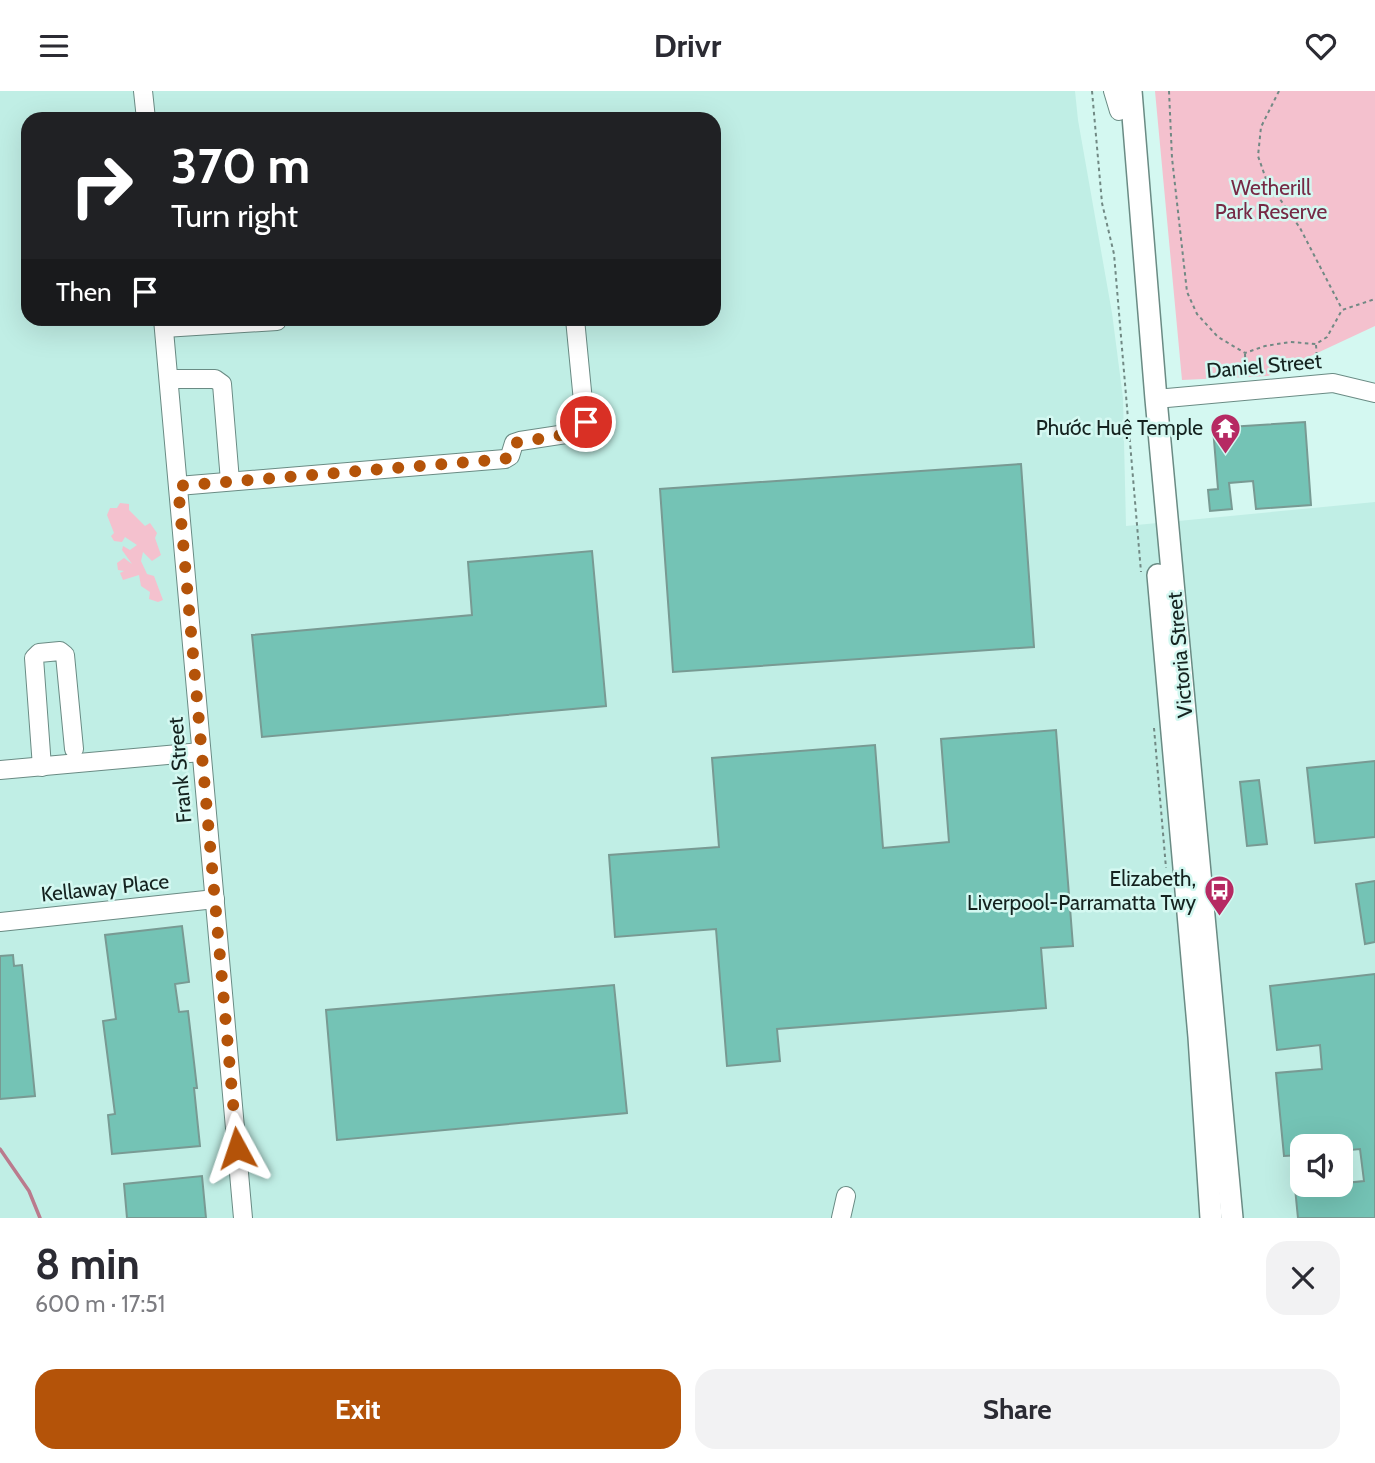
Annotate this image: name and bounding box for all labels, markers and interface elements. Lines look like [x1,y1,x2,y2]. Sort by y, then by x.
text: Drivr [654,26,721,65]
icon: menu [35,27,73,65]
icon: heart [1302,27,1340,65]
text: 370 m [171,136,310,195]
icon: right [56,140,147,231]
park label: Wetherill Park Reserve [1215,175,1328,224]
text: Turn right [171,196,298,235]
icon: arrive [126,273,164,311]
text: Then [56,276,112,308]
street label: Daniel Street [1205,348,1323,383]
pin [556,392,616,452]
icon: arrive [567,403,605,441]
temple icon: Phước Huệ Temple [1209,411,1243,455]
place label: Phước Huệ Temple [1036,415,1203,440]
street label: Victoria Street [1162,591,1197,719]
street label: Frank Street [162,716,197,824]
place label: Elizabeth, Liverpool-Parramatta Twy [967,866,1196,915]
street label: Kellaway Place [40,868,171,907]
bus stop icon: Elizabeth, Liverpool-Parramatta Twy [1202,874,1236,918]
position arrow [200,1111,274,1185]
map controls [1290,1134,1353,1197]
button: sound [1290,1134,1353,1197]
text: 8 min [35,1238,140,1290]
button: close [1266,1241,1340,1315]
text: 600 m · 17:51 [35,1290,165,1318]
button: Exit [35,1369,681,1449]
button: Share [695,1369,1340,1449]

